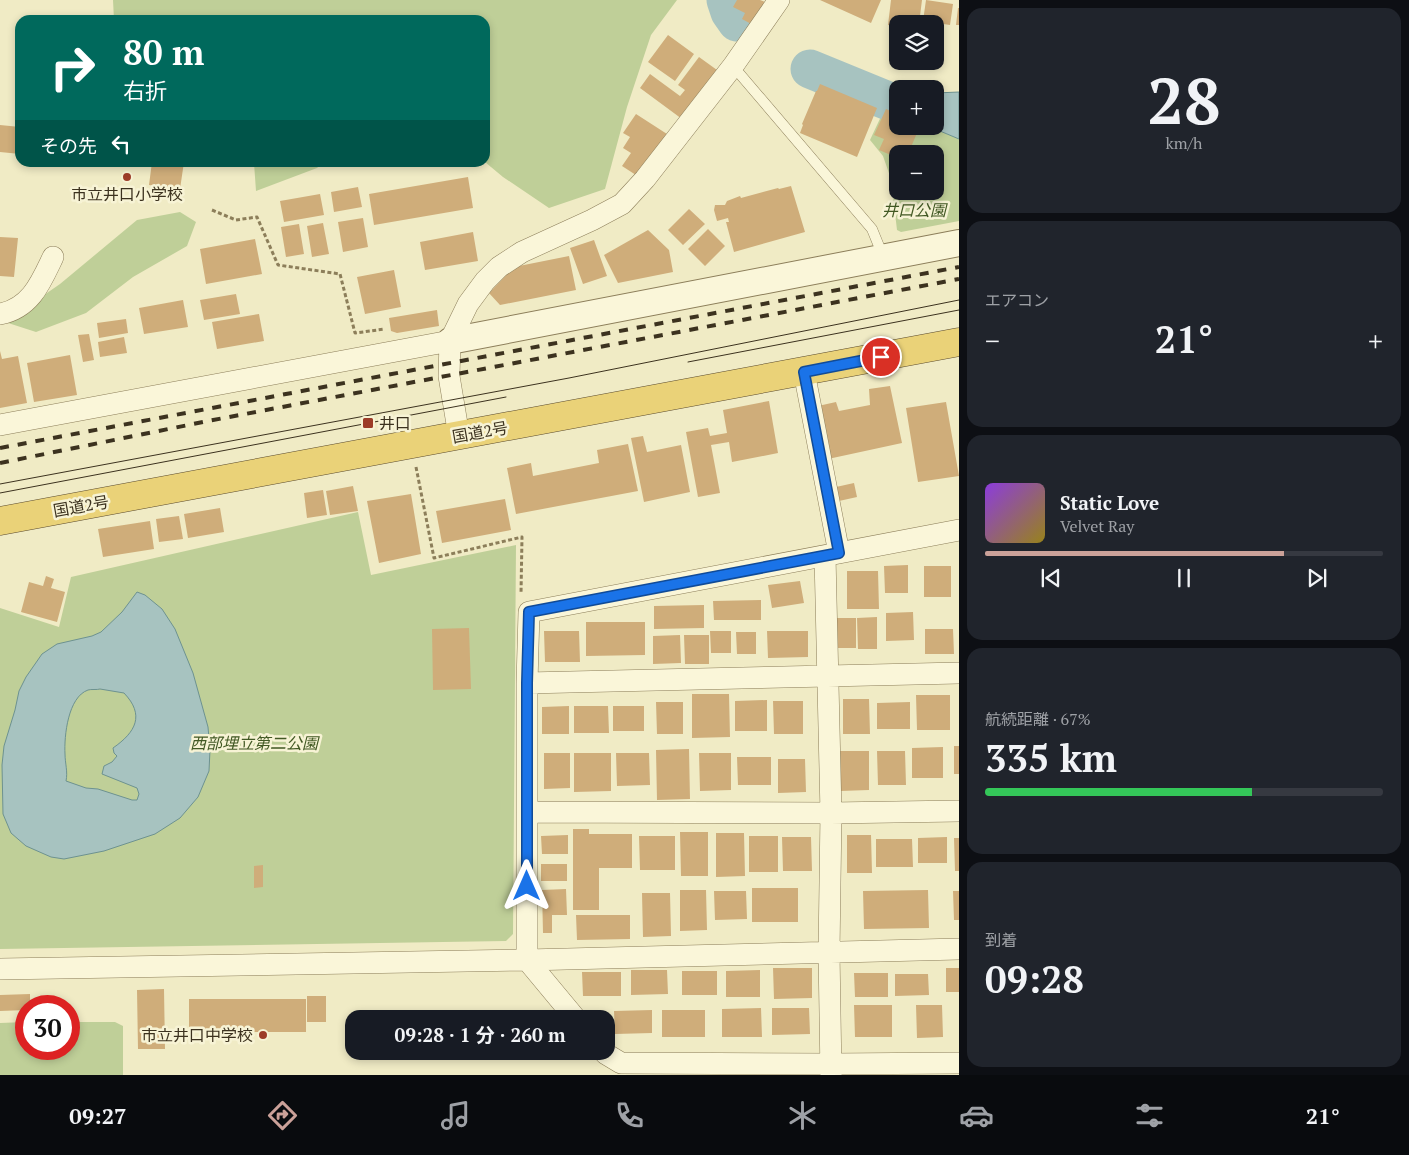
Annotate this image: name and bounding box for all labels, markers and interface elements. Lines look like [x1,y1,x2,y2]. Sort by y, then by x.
map controls [889,15,944,200]
button: layers [889,15,944,70]
text: 80 m [123,29,204,75]
icon: right [40,35,105,100]
text: 28 [1147,56,1221,143]
text: 右折 [123,76,167,105]
button: + [889,80,944,135]
icon: left [107,130,135,158]
text: km/h [1166,132,1202,154]
text: その先 [40,133,97,158]
button: − [889,145,944,200]
marker: 市立井口小学校 [121,171,133,183]
place label: 市立井口小学校 [71,183,183,205]
park label: 井口公園 [882,199,948,221]
text: エアコン [985,289,1049,311]
text: 21° [1155,314,1213,364]
text: − [985,322,1000,359]
text: + [1368,322,1383,359]
pin [860,336,902,378]
icon: arrive [867,343,895,371]
place label: 井口 [379,412,411,434]
marker: 井口 [361,416,375,430]
street label: 国道2号 [450,416,510,448]
street label: 国道2号 [51,490,111,522]
text: Static Love [1060,490,1159,515]
text: Velvet Ray [1060,515,1134,537]
icon: previous [1037,564,1065,592]
icon: pause [1170,564,1198,592]
icon: next [1303,564,1331,592]
text: 航続距離 · 67% [985,708,1091,730]
park label: 西部埋立第二公園 [190,732,320,754]
text: 335 km [985,733,1117,783]
position arrow [500,859,552,911]
text: 到着 [985,929,1017,951]
text: 09:28 [985,954,1084,1004]
speed limit sign: 30 [15,995,80,1060]
text: 09:28 · 1 分 · 260 m [395,1022,565,1047]
place label: 市立井口中学校 [141,1024,253,1046]
marker: 市立井口中学校 [257,1029,269,1041]
icon: directions [265,1098,300,1133]
icon: music [438,1098,473,1133]
icon: phone [612,1098,647,1133]
icon: climate [785,1098,820,1133]
icon: car [959,1098,994,1133]
icon: filters [1132,1098,1167,1133]
text: 09:27 [69,1101,127,1130]
text: 21° [1306,1101,1340,1130]

